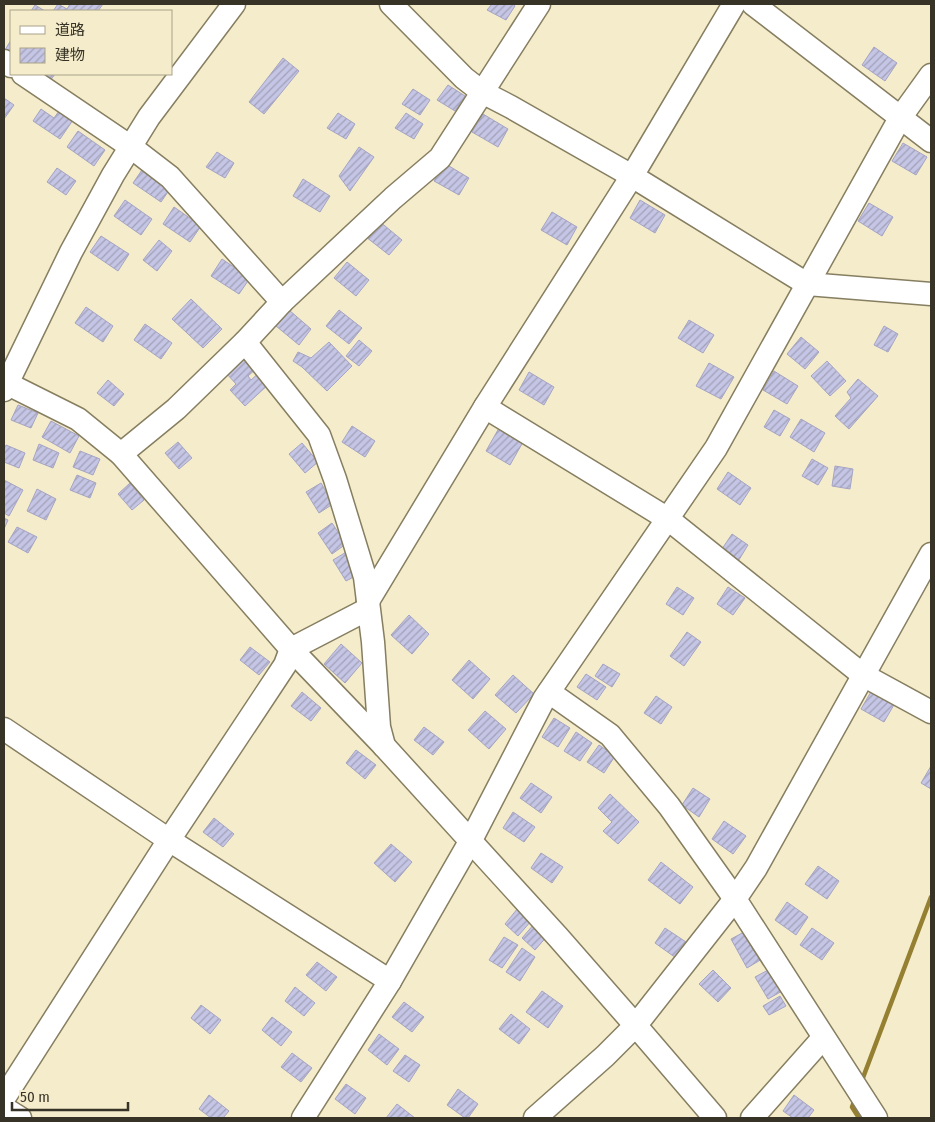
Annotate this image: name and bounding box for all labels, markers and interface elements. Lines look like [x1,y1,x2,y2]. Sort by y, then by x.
legend [10,10,172,75]
text: 道路 [55,21,85,39]
text: 建物 [55,46,85,64]
scale bar [12,1080,129,1112]
text: 50 m [20,1088,50,1106]

